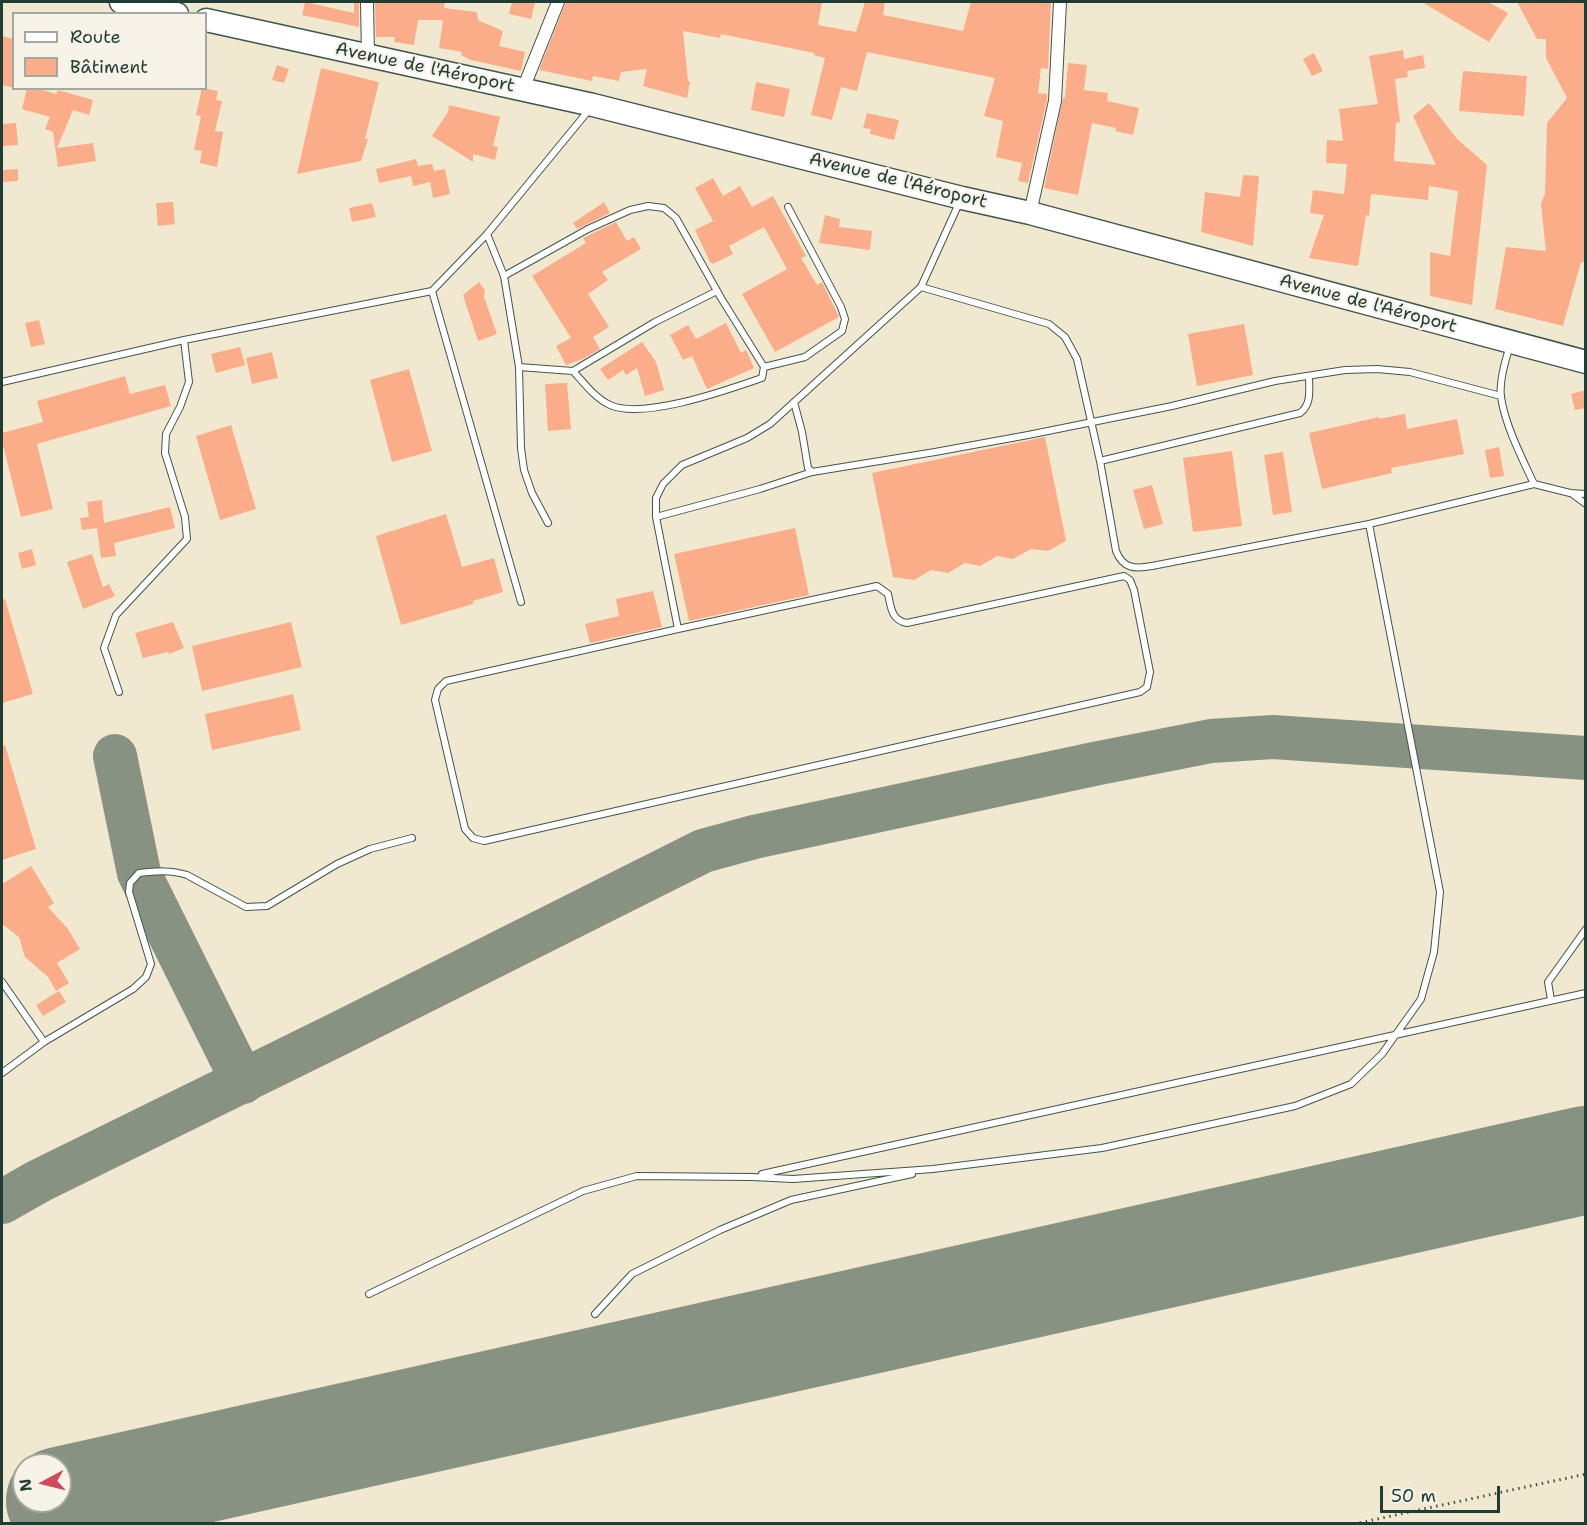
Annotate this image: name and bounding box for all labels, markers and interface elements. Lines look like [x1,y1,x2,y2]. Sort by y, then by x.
legend [12,12,207,90]
text: Route [70,25,121,49]
street label: Avenue de l'Aéroport [333,38,517,98]
text: Bâtiment [70,55,148,79]
street label: Avenue de l'Aéroport [807,148,989,214]
street label: Avenue de l'Aéroport [1277,270,1459,338]
north arrow [12,1453,72,1513]
scale bar [1383,1474,1503,1512]
text: N [14,1477,37,1493]
text: 50 m [1391,1484,1436,1508]

